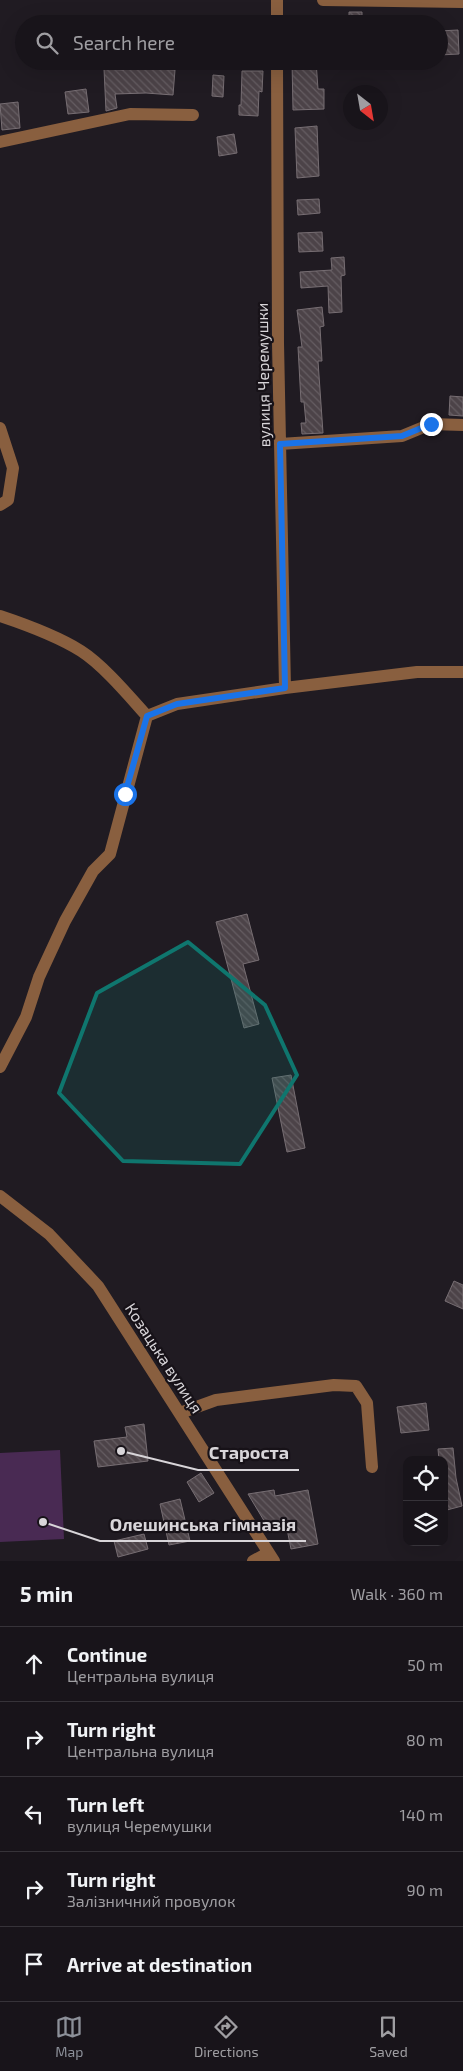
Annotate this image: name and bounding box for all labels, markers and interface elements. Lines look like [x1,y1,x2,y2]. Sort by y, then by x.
search box [15,15,448,70]
icon: search [33,29,61,57]
text: Search here [73,31,175,54]
north arrow [343,85,388,130]
street label: вулиця Черемушки [252,302,274,448]
route end [420,413,443,436]
route start [114,783,137,806]
street label: Козацька вулиця [121,1299,207,1417]
callout: Староста [198,1437,299,1470]
text: Староста [209,1441,289,1463]
map controls [403,1456,448,1546]
button: locate [403,1456,448,1501]
button: layers [403,1501,448,1546]
callout: Олешинська гімназія [100,1508,306,1541]
text: Олешинська гімназія [110,1513,296,1535]
text: 5 min [20,1581,73,1606]
text: Walk · 360 m [350,1584,443,1603]
text: Continue [67,1643,147,1666]
icon: ahead [20,1650,48,1678]
text: 50 m [407,1655,443,1674]
text: Центральна вулиця [67,1666,214,1685]
text: Turn right [67,1718,155,1741]
icon: right [20,1725,48,1753]
text: 80 m [406,1730,443,1749]
text: Центральна вулиця [67,1741,214,1760]
text: Turn left [67,1793,144,1816]
icon: left [20,1800,48,1828]
text: 140 m [400,1805,443,1824]
text: вулиця Черемушки [67,1816,212,1835]
text: Turn right [67,1868,155,1891]
icon: right [20,1875,48,1903]
text: 90 m [407,1880,443,1899]
text: Залізничний провулок [67,1891,236,1910]
icon: arrive [20,1950,48,1978]
text: Arrive at destination [67,1953,252,1976]
tab: Map [55,2013,83,2060]
tab: Directions [194,2013,259,2060]
tab: Saved [369,2013,408,2060]

